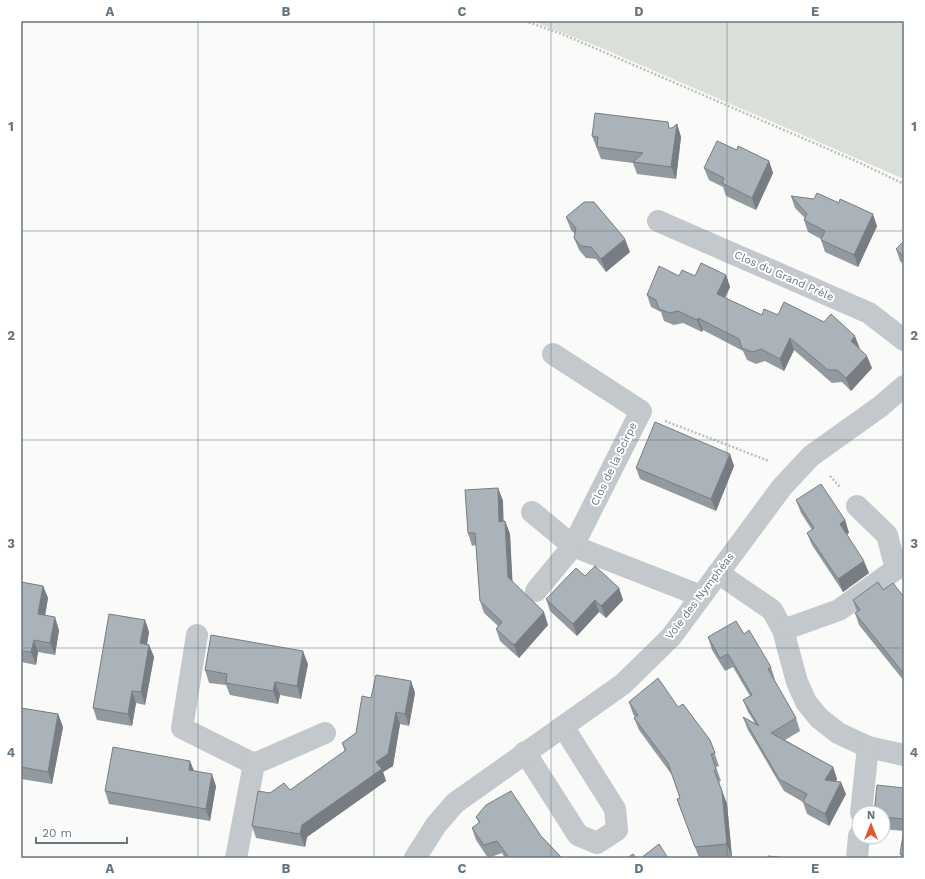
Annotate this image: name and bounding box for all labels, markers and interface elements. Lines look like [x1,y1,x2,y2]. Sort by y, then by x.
text: A [106,4,115,19]
text: B [282,4,291,19]
text: C [458,4,467,19]
text: D [634,4,644,19]
text: E [811,4,819,19]
text: 1 [8,119,14,134]
text: 1 [911,119,917,134]
street label: Clos du Grand Prèle [732,248,836,304]
text: 2 [7,328,15,343]
text: 2 [910,328,918,343]
street label: Clos de la Scirpe [588,420,640,508]
text: 3 [7,536,15,551]
text: 3 [910,536,918,551]
street label: Voie des Nymphéas [663,550,737,642]
text: 4 [7,745,16,760]
text: 4 [910,745,919,760]
north arrow [851,805,891,845]
text: N [867,809,875,822]
scale bar [36,819,127,845]
text: 20 m [42,826,72,840]
text: A [106,861,115,876]
text: B [282,861,291,876]
text: C [458,861,467,876]
text: D [634,861,644,876]
text: E [811,861,819,876]

